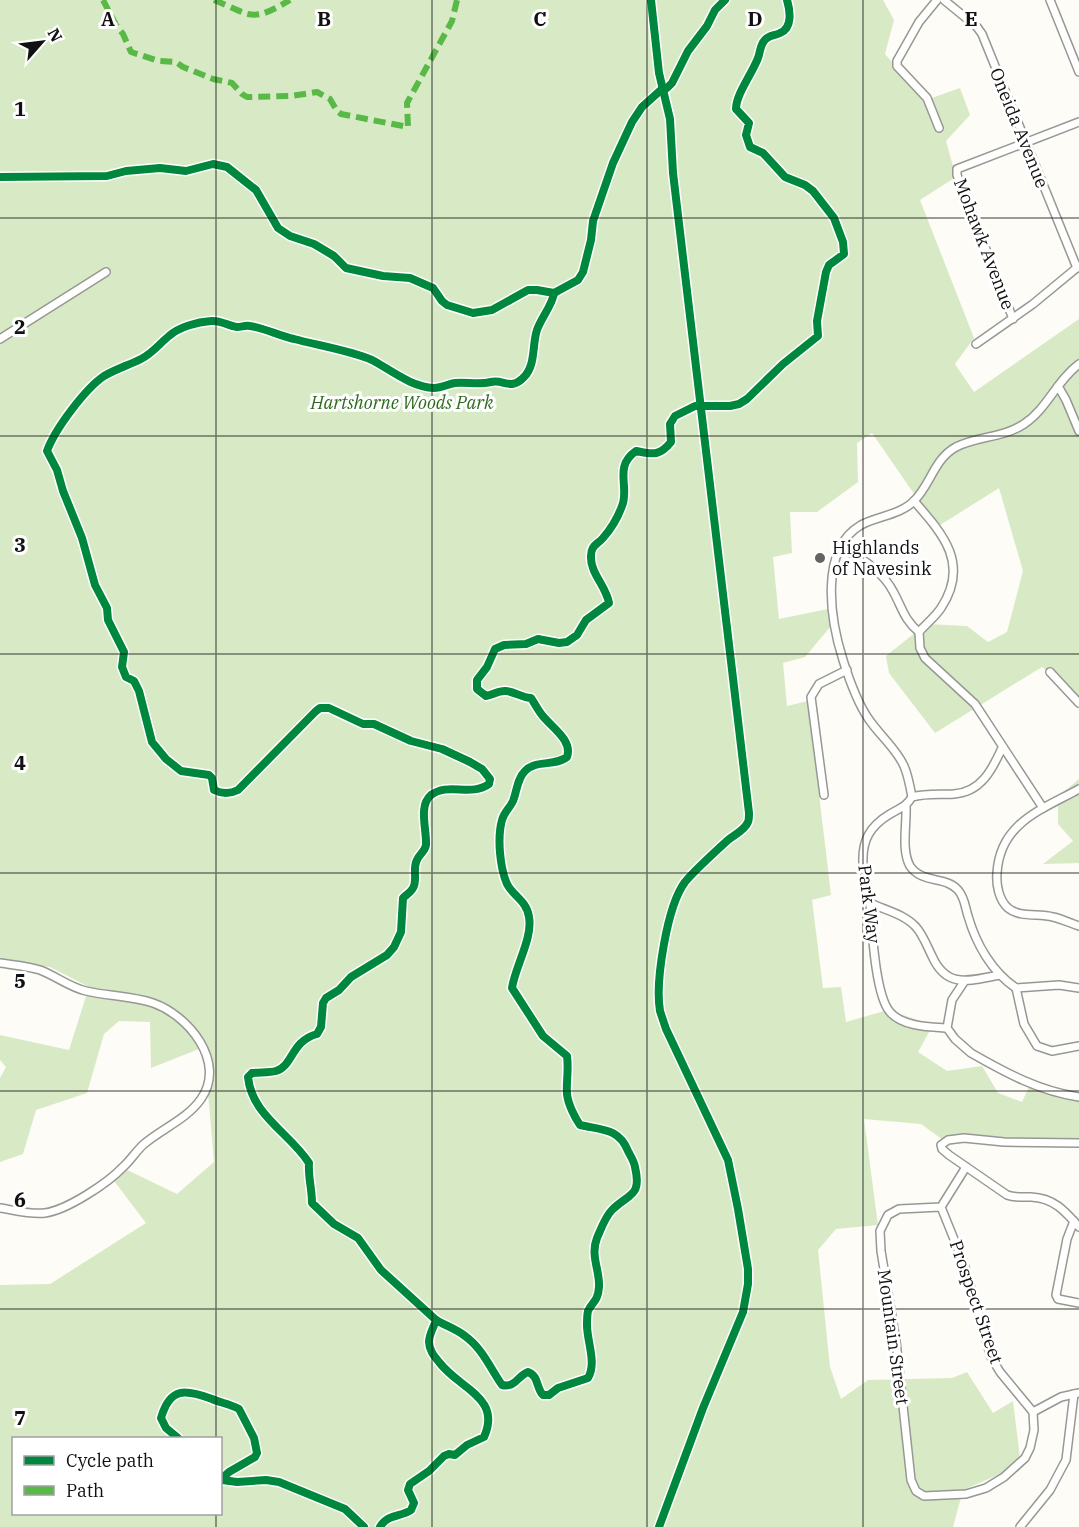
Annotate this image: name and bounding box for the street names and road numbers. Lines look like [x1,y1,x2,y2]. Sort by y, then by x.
street label: Oneida Avenue [985,64,1054,191]
street label: Mohawk Avenue [949,175,1020,313]
street label: Park Way [853,863,886,945]
street label: Prospect Street [945,1237,1008,1367]
street label: Mountain Street [873,1268,914,1406]

